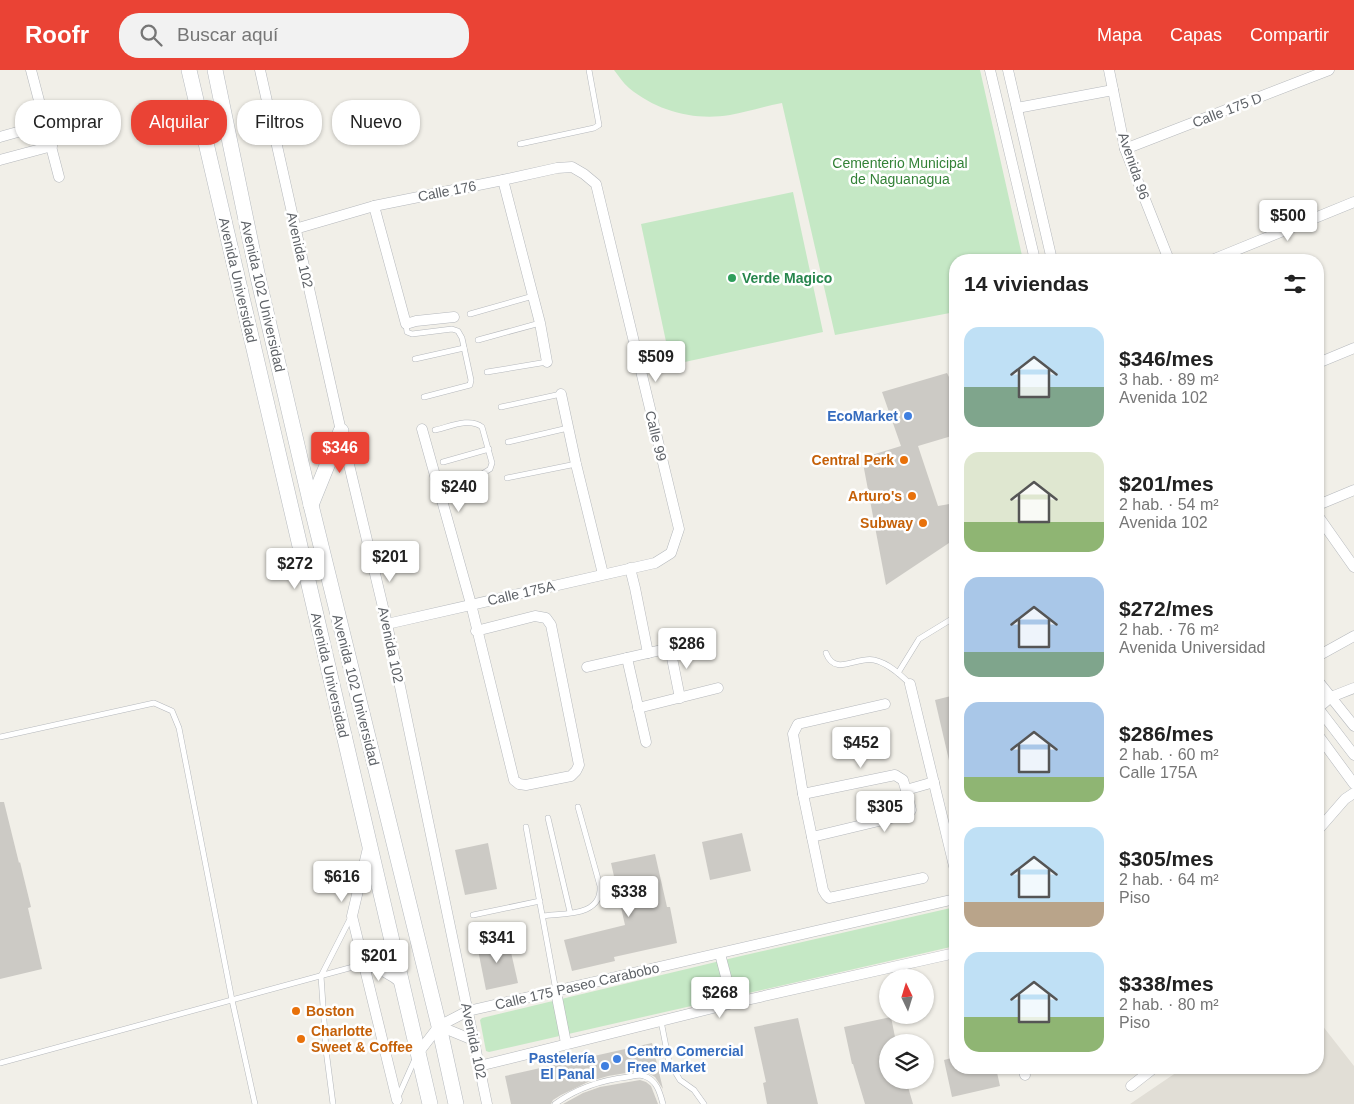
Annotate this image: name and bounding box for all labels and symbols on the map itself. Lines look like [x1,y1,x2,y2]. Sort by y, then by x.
street label: Calle 175 D [1190,89,1264,131]
street label: Avenida 96 [1115,130,1153,202]
park label: Cementerio Municipal de Naguanagua [832,155,968,187]
street label: Calle 176 [416,177,478,204]
pin: $500 [1258,200,1318,242]
street label: Avenida 102 [283,210,317,290]
street label: Avenida Universidad [216,216,260,344]
street label: Avenida 102 Universidad [238,218,288,374]
place label: Verde Magico [742,270,832,286]
marker: Verde Magico [726,272,738,284]
pin: $509 [626,340,686,383]
place label: EcoMarket [827,408,898,424]
street label: Calle 99 [642,409,670,463]
marker: EcoMarket [902,410,914,422]
pin: $346 [310,432,370,474]
place label: Central Perk [812,452,894,468]
marker: Central Perk [898,454,910,466]
pin: $240 [429,470,489,513]
place label: Arturo's [848,488,902,504]
marker: Arturo's [906,490,918,502]
place label: Subway [860,515,913,531]
marker: Subway [917,517,929,529]
pin: $201 [360,540,420,583]
pin: $272 [265,548,325,590]
street label: Calle 175A [486,577,557,608]
street label: Avenida 102 [375,605,407,685]
street label: Avenida Universidad [308,611,352,739]
street label: Avenida 102 Universidad [329,613,383,767]
pin: $286 [657,628,717,670]
pin: $452 [831,726,891,769]
pin: $305 [855,790,915,833]
pin: $616 [312,860,372,903]
pin: $338 [599,876,659,918]
pin: $341 [467,922,527,964]
pin: $201 [349,940,409,982]
street label: Calle 175 Paseo Carabobo [493,959,661,1013]
north arrow [879,969,934,1024]
pin: $268 [690,976,750,1019]
street label: Avenida 102 [458,1001,490,1081]
place label: Boston [306,1003,354,1019]
marker: Boston [290,1005,302,1017]
place label: Charlotte Sweet & Coffee [311,1023,413,1055]
marker: Charlotte Sweet & Coffee [295,1033,307,1045]
place label: Centro Comercial Free Market [627,1043,744,1075]
place label: Pastelería El Panal [529,1050,595,1082]
marker: Centro Comercial Free Market [611,1053,623,1065]
marker: Pastelería El Panal [599,1060,611,1072]

